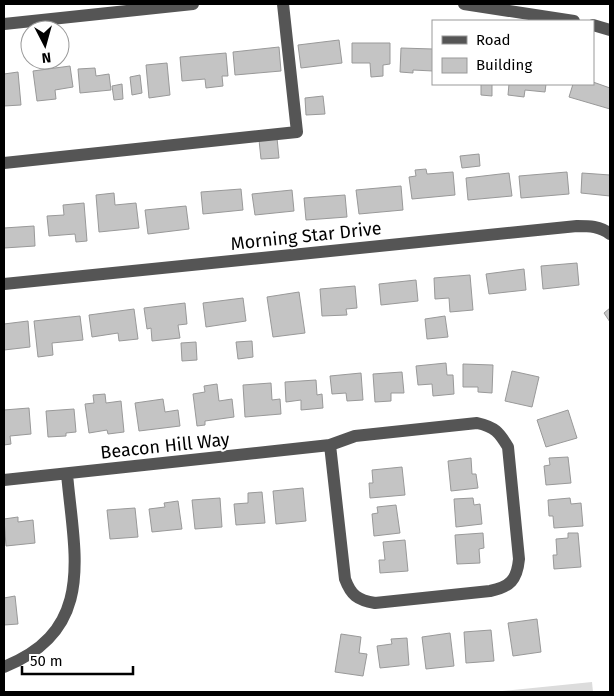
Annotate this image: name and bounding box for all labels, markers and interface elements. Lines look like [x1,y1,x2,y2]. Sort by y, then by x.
north arrow [20,20,70,70]
legend [432,20,594,85]
text: Road [476,31,511,49]
text: N [41,48,52,66]
text: Building [476,56,532,74]
street label: Morning Star Drive [229,217,383,255]
street label: Beacon Hill Way [99,428,231,464]
scale bar [22,644,134,676]
text: 50 m [30,652,63,670]

